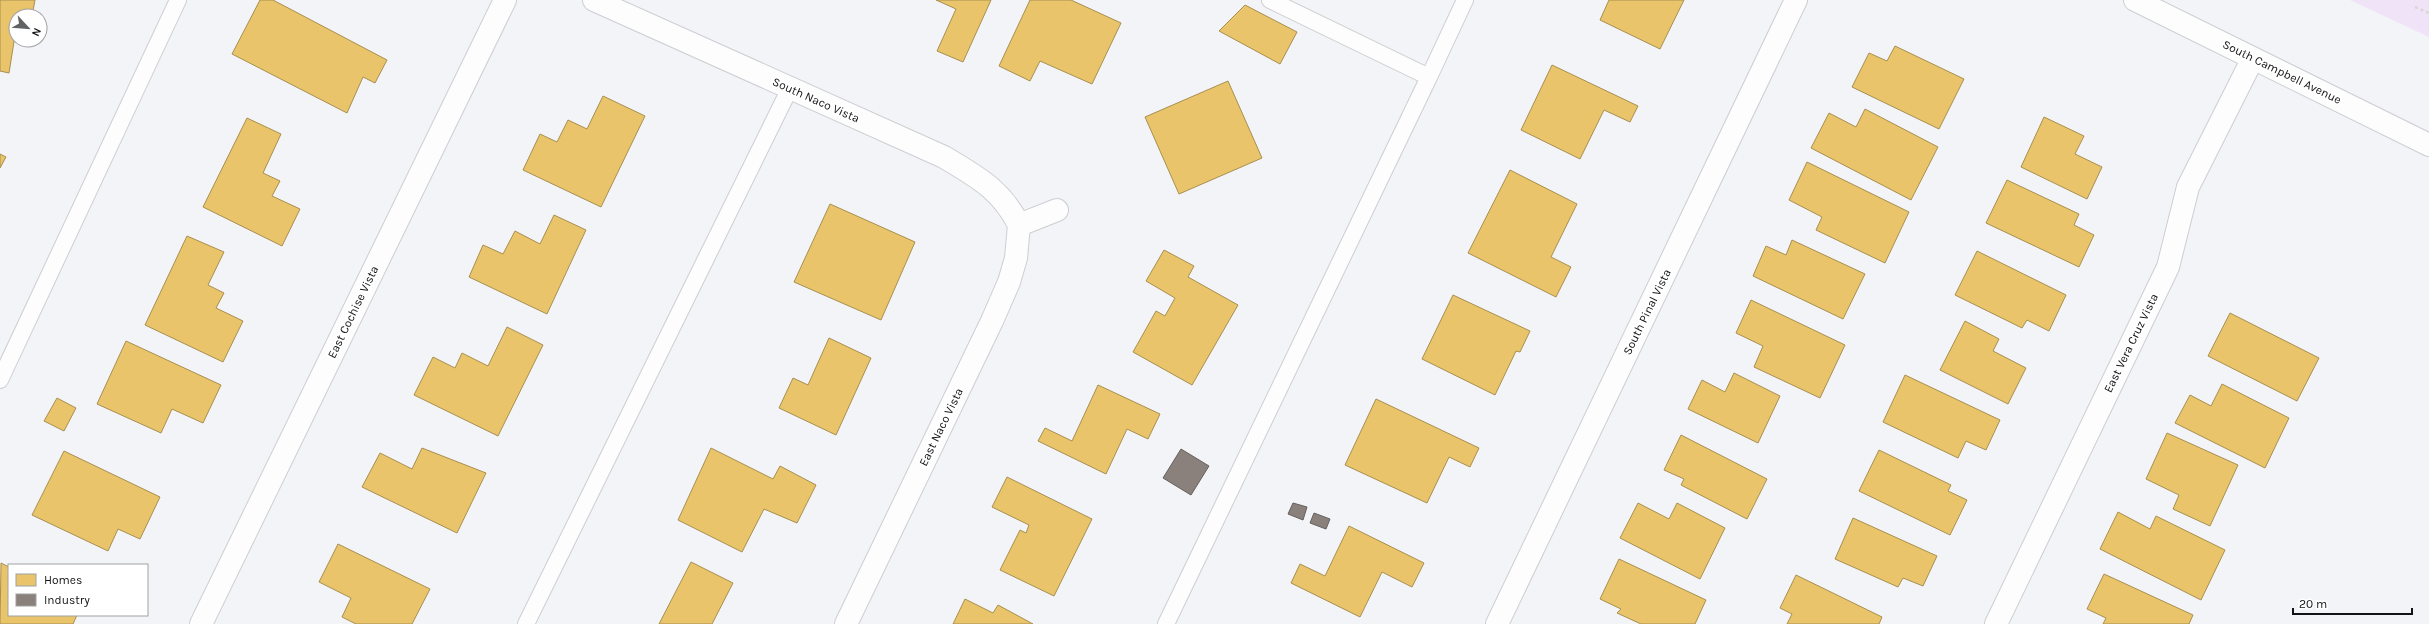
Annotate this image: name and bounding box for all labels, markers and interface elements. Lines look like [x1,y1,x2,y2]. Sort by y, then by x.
north arrow [8,8,48,48]
text: N [29,26,44,39]
street label: South Campbell Avenue [2220,37,2344,107]
street label: South Naco Vista [770,75,862,125]
street label: East Cochise Vista [325,264,381,360]
street label: South Pinal Vista [1620,267,1674,357]
street label: East Vera Cruz Vista [2101,291,2161,395]
street label: East Naco Vista [916,386,966,468]
legend [8,564,148,616]
text: Homes [44,573,82,587]
scale bar [2293,590,2412,616]
text: Industry [44,593,90,607]
text: 20 m [2299,597,2327,611]

